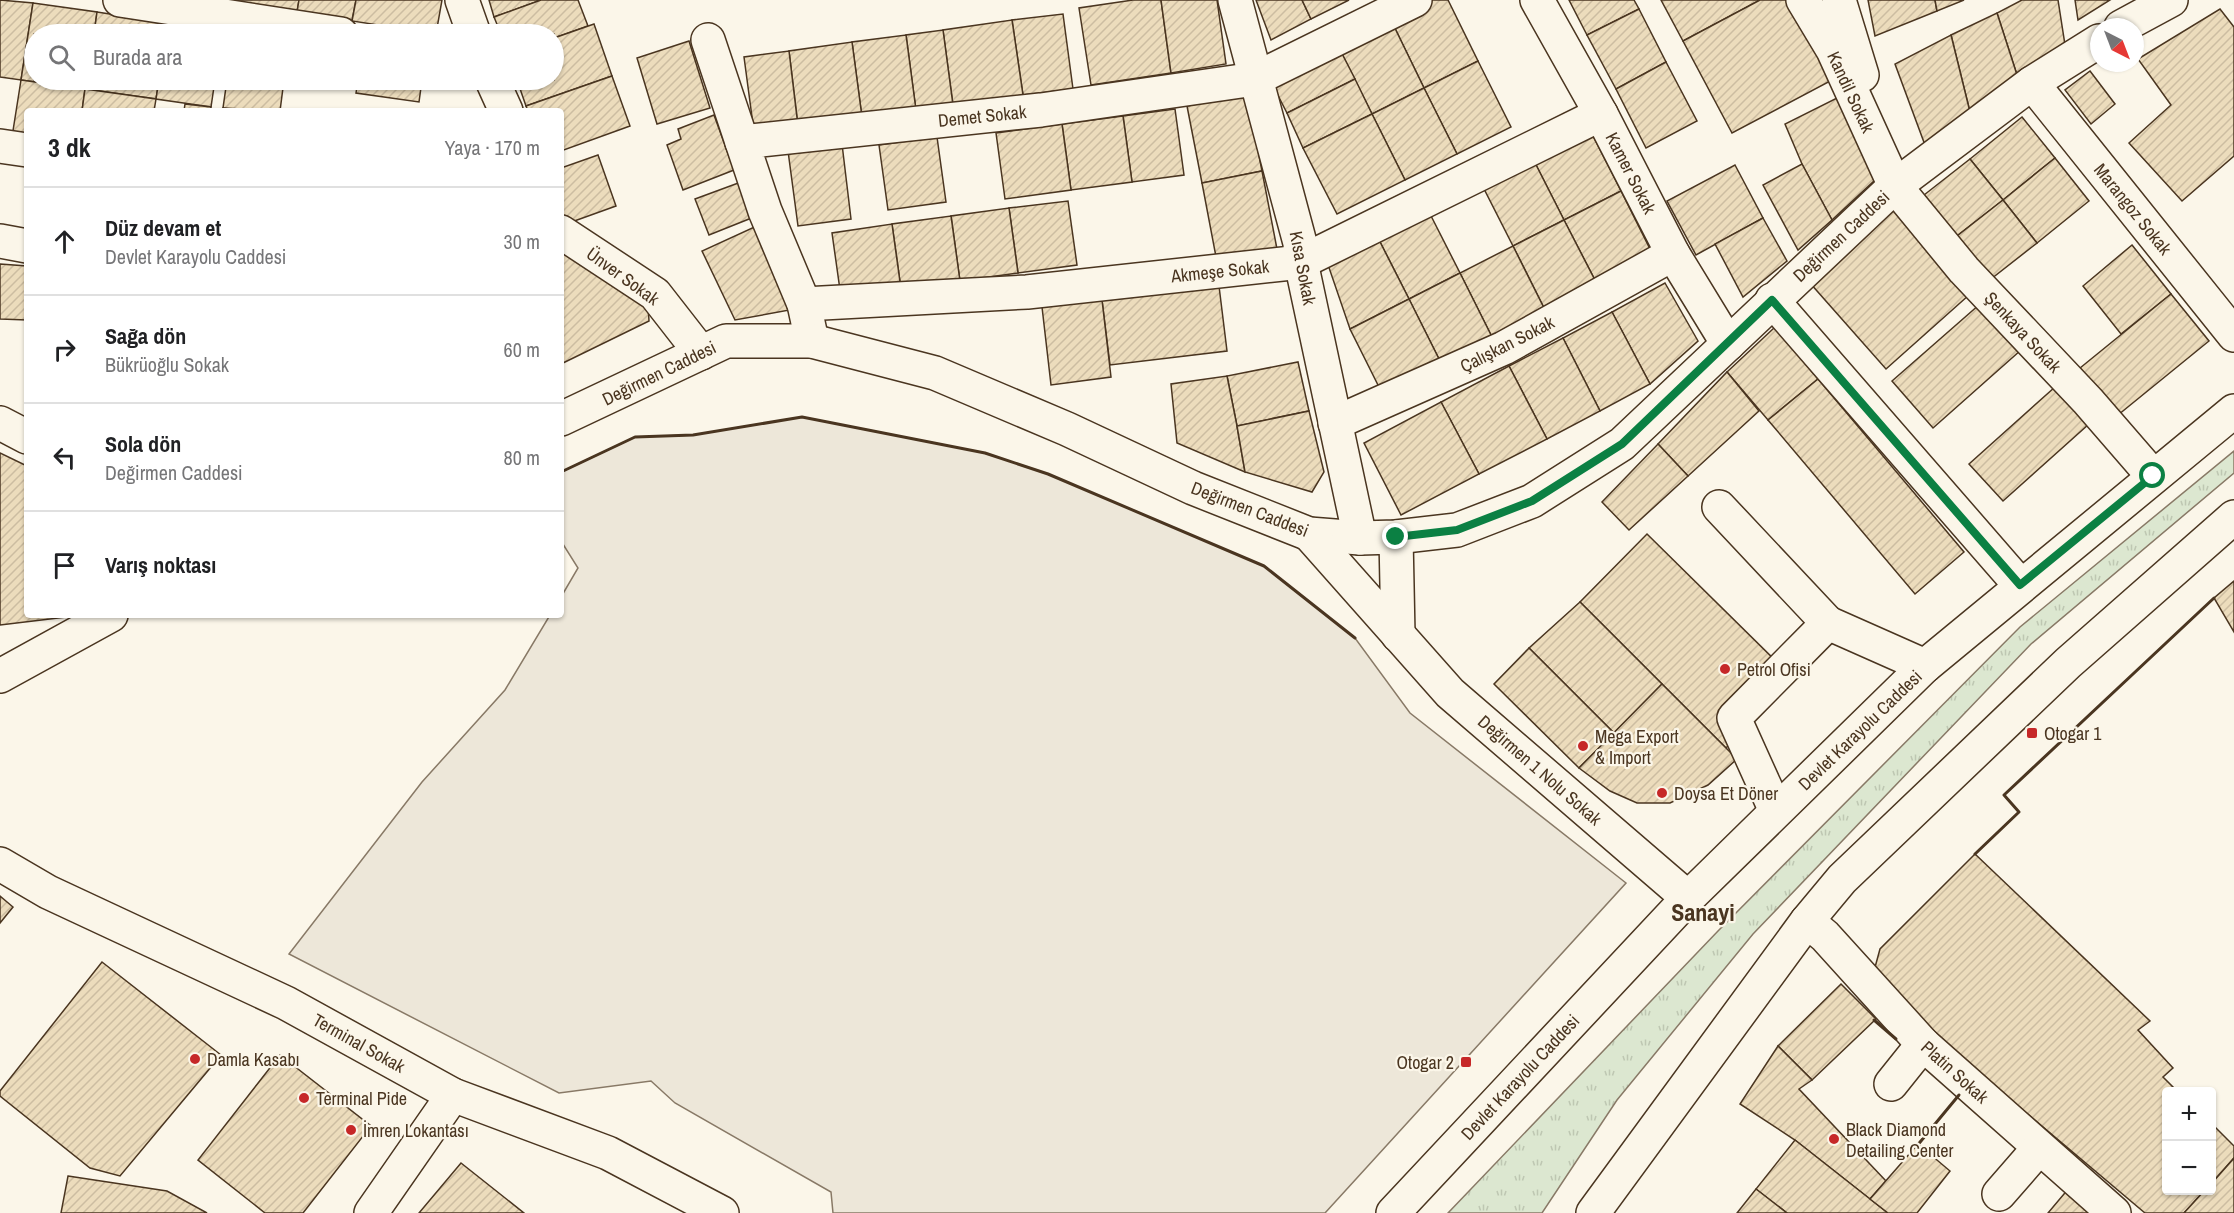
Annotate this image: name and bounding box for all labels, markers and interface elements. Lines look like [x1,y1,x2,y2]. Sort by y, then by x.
north arrow [2090,18,2144,72]
search box [24,24,564,90]
icon: search [45,41,78,74]
text: Burada ara [93,42,182,72]
street label: Kandil Sokak [1821,47,1881,137]
street label: Demet Sokak [937,99,1028,133]
street label: Kamer Sokak [1600,128,1663,219]
text: 3 dk [48,130,91,165]
text: Yaya · 170 m [445,134,540,161]
street label: Marangoz Sokak [2088,158,2178,260]
street label: Değirmen Caddesi [1787,185,1895,287]
text: Düz devam et [105,213,221,243]
icon: ahead [48,225,81,258]
text: 30 m [504,228,540,255]
street label: Kısa Sokak [1284,229,1323,308]
street label: Ünver Sokak [581,241,665,311]
text: Devlet Karayolu Caddesi [105,243,286,270]
street label: Akmeşe Sokak [1169,253,1271,289]
street label: Şenkaya Sokak [1979,286,2068,378]
street label: Çalışkan Sokak [1456,309,1559,378]
text: Sağa dön [105,321,186,351]
icon: right [48,333,81,366]
street label: Değirmen Caddesi [598,335,720,411]
text: 60 m [504,336,540,363]
text: Bükrüoğlu Sokak [105,351,229,378]
text: Sola dön [105,429,181,459]
icon: left [48,441,81,474]
text: 80 m [504,444,540,471]
text: Değirmen Caddesi [105,459,243,486]
route start [2139,462,2165,488]
street label: Değirmen Caddesi [1188,475,1312,543]
route end [1382,523,1408,549]
icon: arrive [48,549,81,582]
text: Varış noktası [105,550,216,580]
place label: Petrol Ofisi [1737,657,1811,682]
marker: Petrol Ofisi [1718,662,1732,676]
street label: Devlet Karayolu Caddesi [1793,664,1927,796]
street label: Değirmen 1 Nolu Sokak [1473,709,1608,831]
place label: Otogar 1 [2044,721,2102,746]
place label: Mega Export & Import [1595,724,1679,770]
marker: Otogar 1 [2025,726,2039,740]
marker: Mega Export & Import [1576,739,1590,753]
place label: Doysa Et Döner [1674,781,1778,806]
marker: Doysa Et Döner [1655,786,1669,800]
district label: Sanayi [1671,896,1735,928]
street label: Terminal Sokak [308,1007,410,1079]
street label: Devlet Karayolu Caddesi [1455,1009,1585,1145]
street label: Platin Sokak [1916,1035,1995,1109]
place label: Damla Kasabı [207,1047,300,1072]
place label: Otogar 2 [1397,1050,1454,1075]
marker: Damla Kasabı [188,1052,202,1066]
marker: Otogar 2 [1459,1055,1473,1069]
place label: Terminal Pide [316,1086,407,1111]
map controls [2162,1087,2216,1195]
button: + [2162,1087,2216,1141]
marker: Terminal Pide [297,1091,311,1105]
place label: Black Diamond Detailing Center [1846,1117,1954,1163]
place label: İmren Lokantası [363,1118,469,1143]
marker: İmren Lokantası [344,1123,358,1137]
marker: Black Diamond Detailing Center [1827,1132,1841,1146]
button: − [2162,1141,2216,1195]

